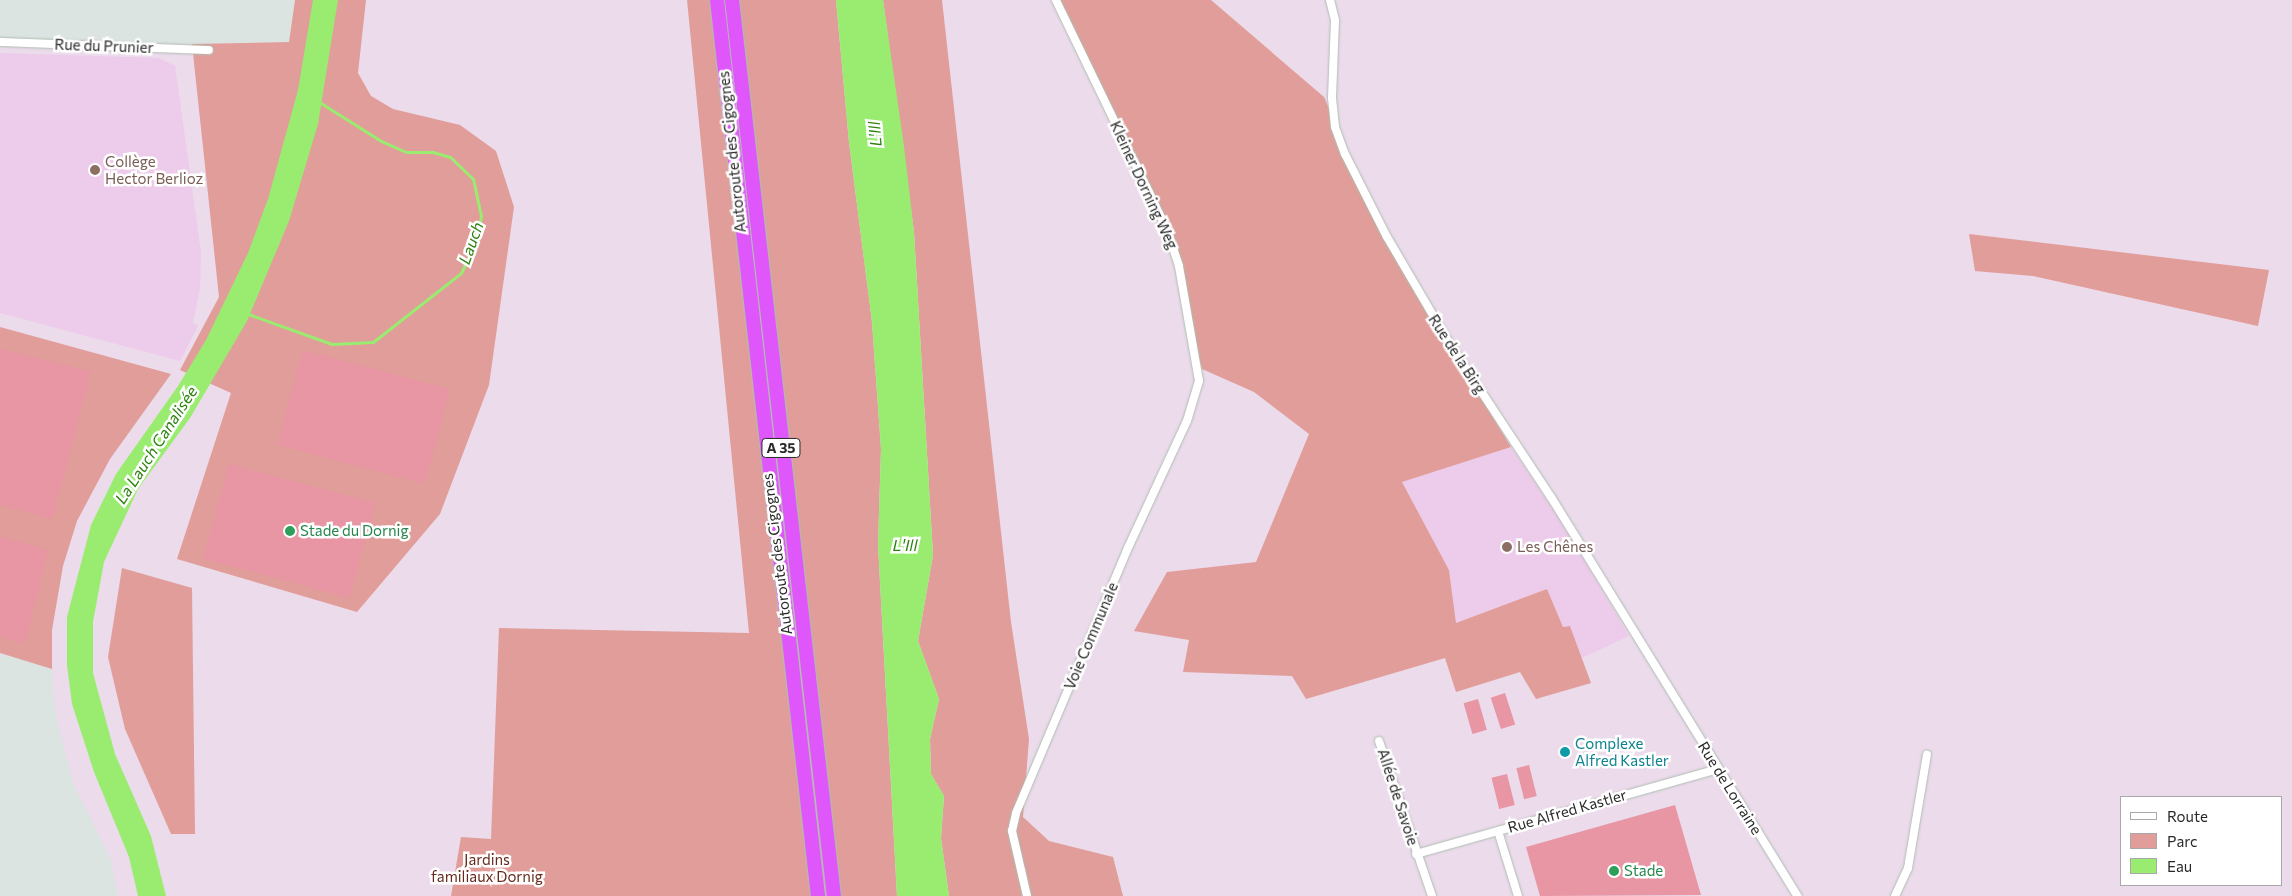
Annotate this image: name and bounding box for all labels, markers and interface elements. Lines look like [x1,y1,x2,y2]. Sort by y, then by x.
street label: Rue du Prunier [54,35,154,57]
street label: Autoroute des Cigognes [715,70,749,234]
street label: Kleiner Dorning Weg [1106,118,1182,252]
water label: L'Ill [864,121,886,147]
place label: Collège Hector Berlioz [105,152,203,187]
marker: Collège Hector Berlioz [89,164,101,176]
water label: Lauch [455,219,487,267]
street label: Rue de la Birg [1425,311,1489,397]
water label: La Lauch Canalisée [111,383,201,507]
road number: A 35 [761,436,801,459]
street label: Autoroute des Cigognes [758,472,796,636]
place label: Stade du Dornig [300,522,409,540]
marker: Stade du Dornig [284,525,296,537]
water label: L'Ill [893,535,917,555]
place label: Les Chênes [1517,538,1593,556]
marker: Les Chênes [1501,541,1513,553]
street label: Voie Communale [1060,580,1122,692]
place label: Complexe Alfred Kastler [1575,734,1669,769]
street label: Rue de Lorraine [1694,738,1766,838]
street label: Allée de Savoie [1374,746,1422,848]
marker: Complexe Alfred Kastler [1559,746,1571,758]
street label: Rue Alfred Kastler [1505,785,1629,837]
legend [2120,796,2282,886]
text: Route [2167,807,2208,825]
text: Parc [2167,832,2197,850]
park label: Jardins familiaux Dornig [431,850,543,885]
text: Eau [2167,857,2192,875]
place label: Stade [1624,862,1663,880]
marker: Stade [1608,865,1620,877]

